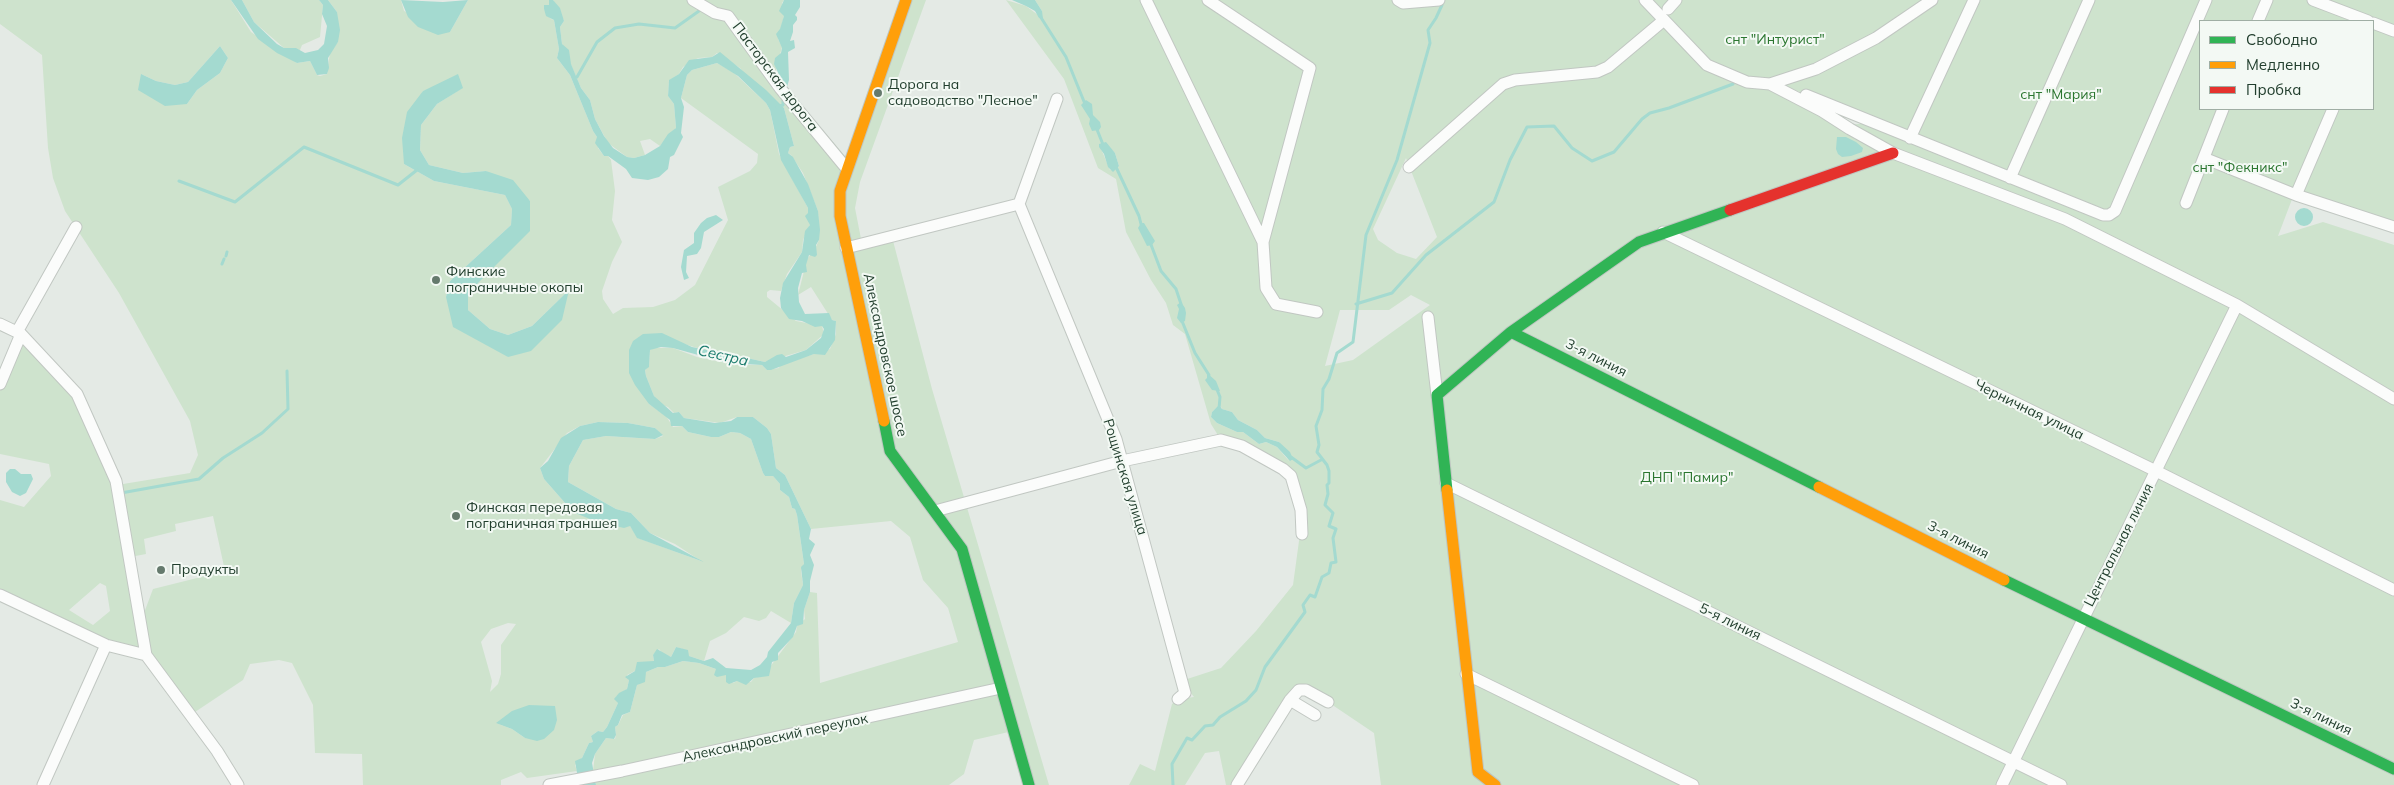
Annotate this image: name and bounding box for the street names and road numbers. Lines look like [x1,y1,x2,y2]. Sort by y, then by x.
street label: Пасторская дорога [729,19,821,135]
street label: Александровское шоссе [859,272,911,438]
street label: 3-я линия [1562,335,1630,381]
street label: Черничная улица [1972,376,2086,444]
street label: Рощинская улица [1099,417,1151,537]
street label: Центральная линия [2081,481,2157,609]
street label: 3-я линия [1924,517,1992,563]
street label: 5-я линия [1696,600,1764,644]
street label: 3-я линия [2287,695,2355,739]
street label: Александровский переулок [681,710,869,766]

